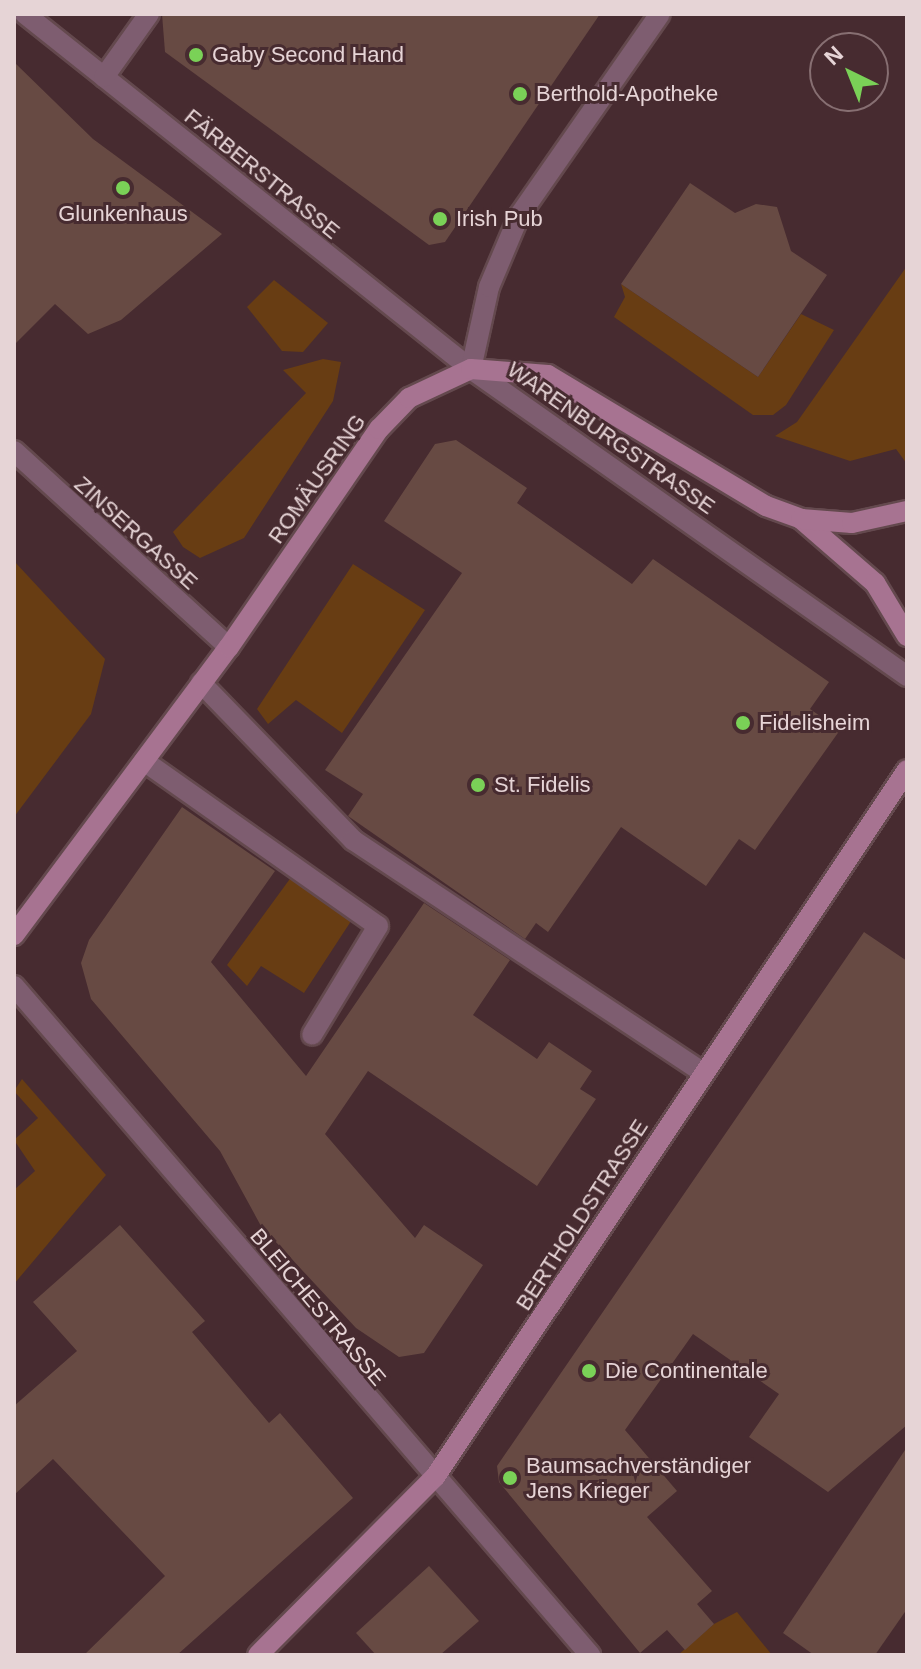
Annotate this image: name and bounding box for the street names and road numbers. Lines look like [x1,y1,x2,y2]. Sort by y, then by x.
street label: FÄRBERSTRASSE [179,103,345,245]
street label: WARENBURGSTRASSE [502,356,720,520]
street label: ROMÄUSRING [263,409,371,549]
street label: ZINSERGASSE [69,471,203,595]
street label: BERTHOLDSTRASSE [510,1115,654,1315]
street label: BLEICHESTRASSE [245,1223,391,1391]

